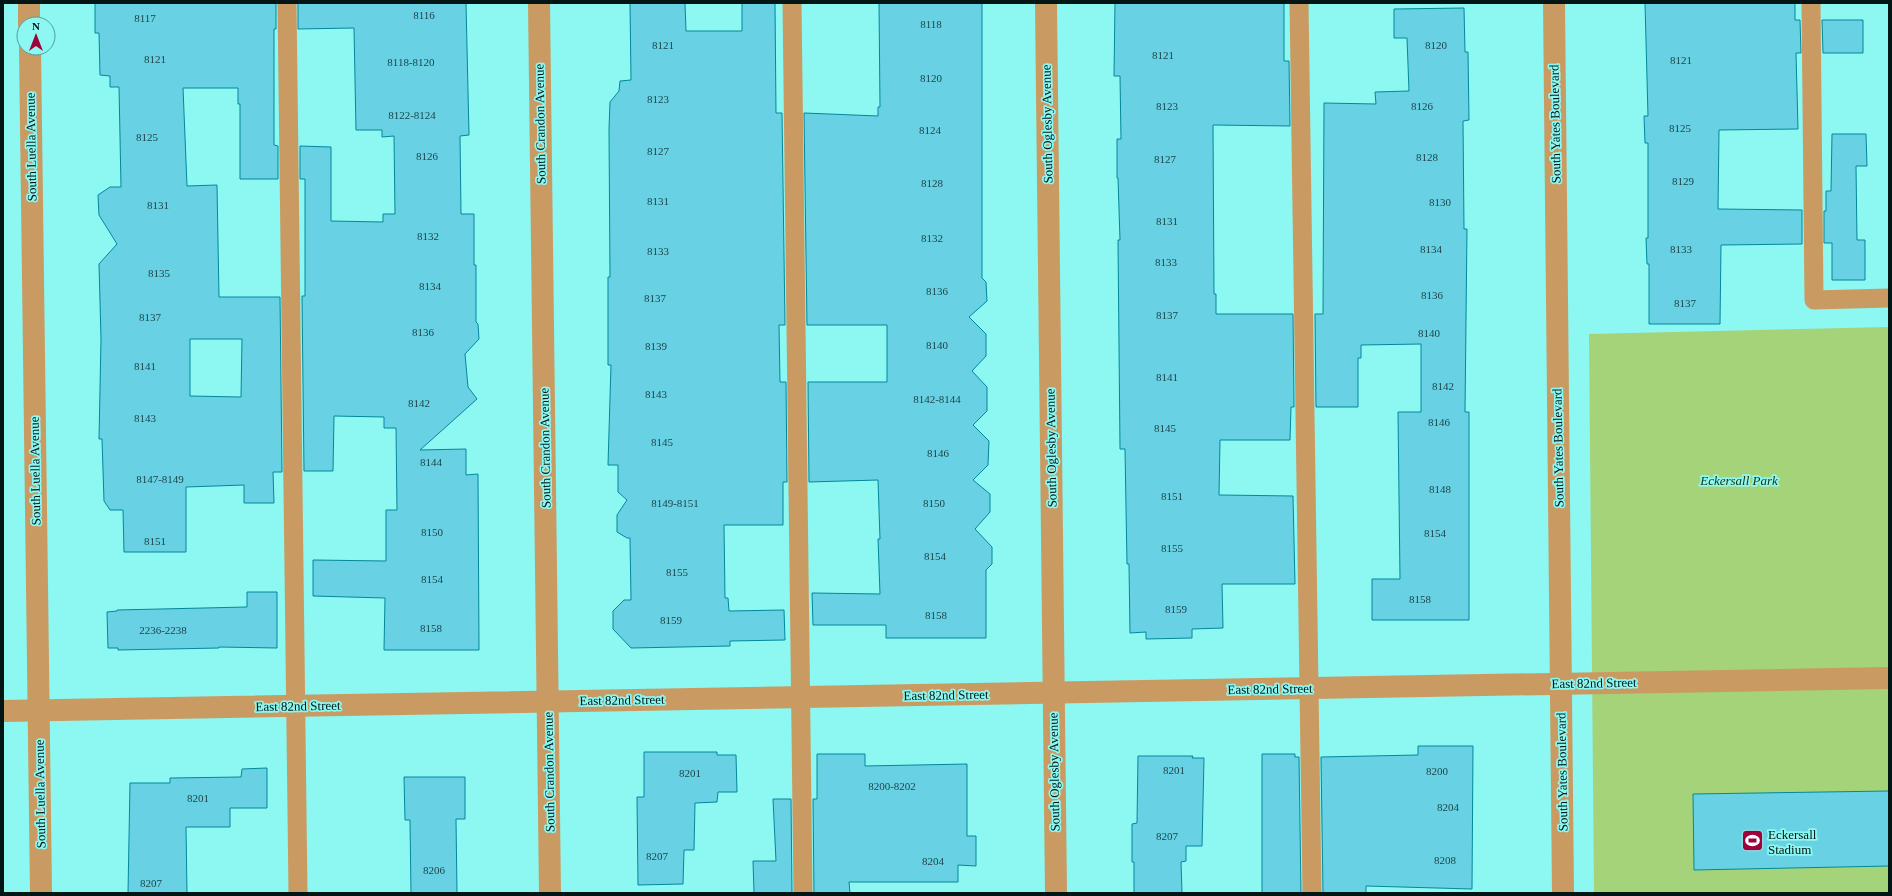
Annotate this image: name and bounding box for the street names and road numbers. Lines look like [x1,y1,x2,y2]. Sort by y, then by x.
street label: South Crandon Avenue [531,63,549,184]
street label: South Oglesby Avenue [1038,64,1056,184]
street label: South Yates Boulevard [1546,64,1564,184]
street label: South Luella Avenue [23,92,39,202]
street label: South Crandon Avenue [536,387,554,508]
street label: South Oglesby Avenue [1042,388,1060,508]
street label: South Yates Boulevard [1549,388,1567,508]
street label: South Luella Avenue [27,416,43,526]
street label: East 82nd Street [1551,675,1637,691]
street label: East 82nd Street [1227,681,1313,697]
street label: East 82nd Street [903,687,989,703]
street label: East 82nd Street [579,692,665,708]
street label: East 82nd Street [255,698,341,714]
street label: South Crandon Avenue [540,711,558,832]
street label: South Oglesby Avenue [1045,712,1063,832]
street label: South Yates Boulevard [1553,712,1571,832]
street label: South Luella Avenue [32,739,48,849]

